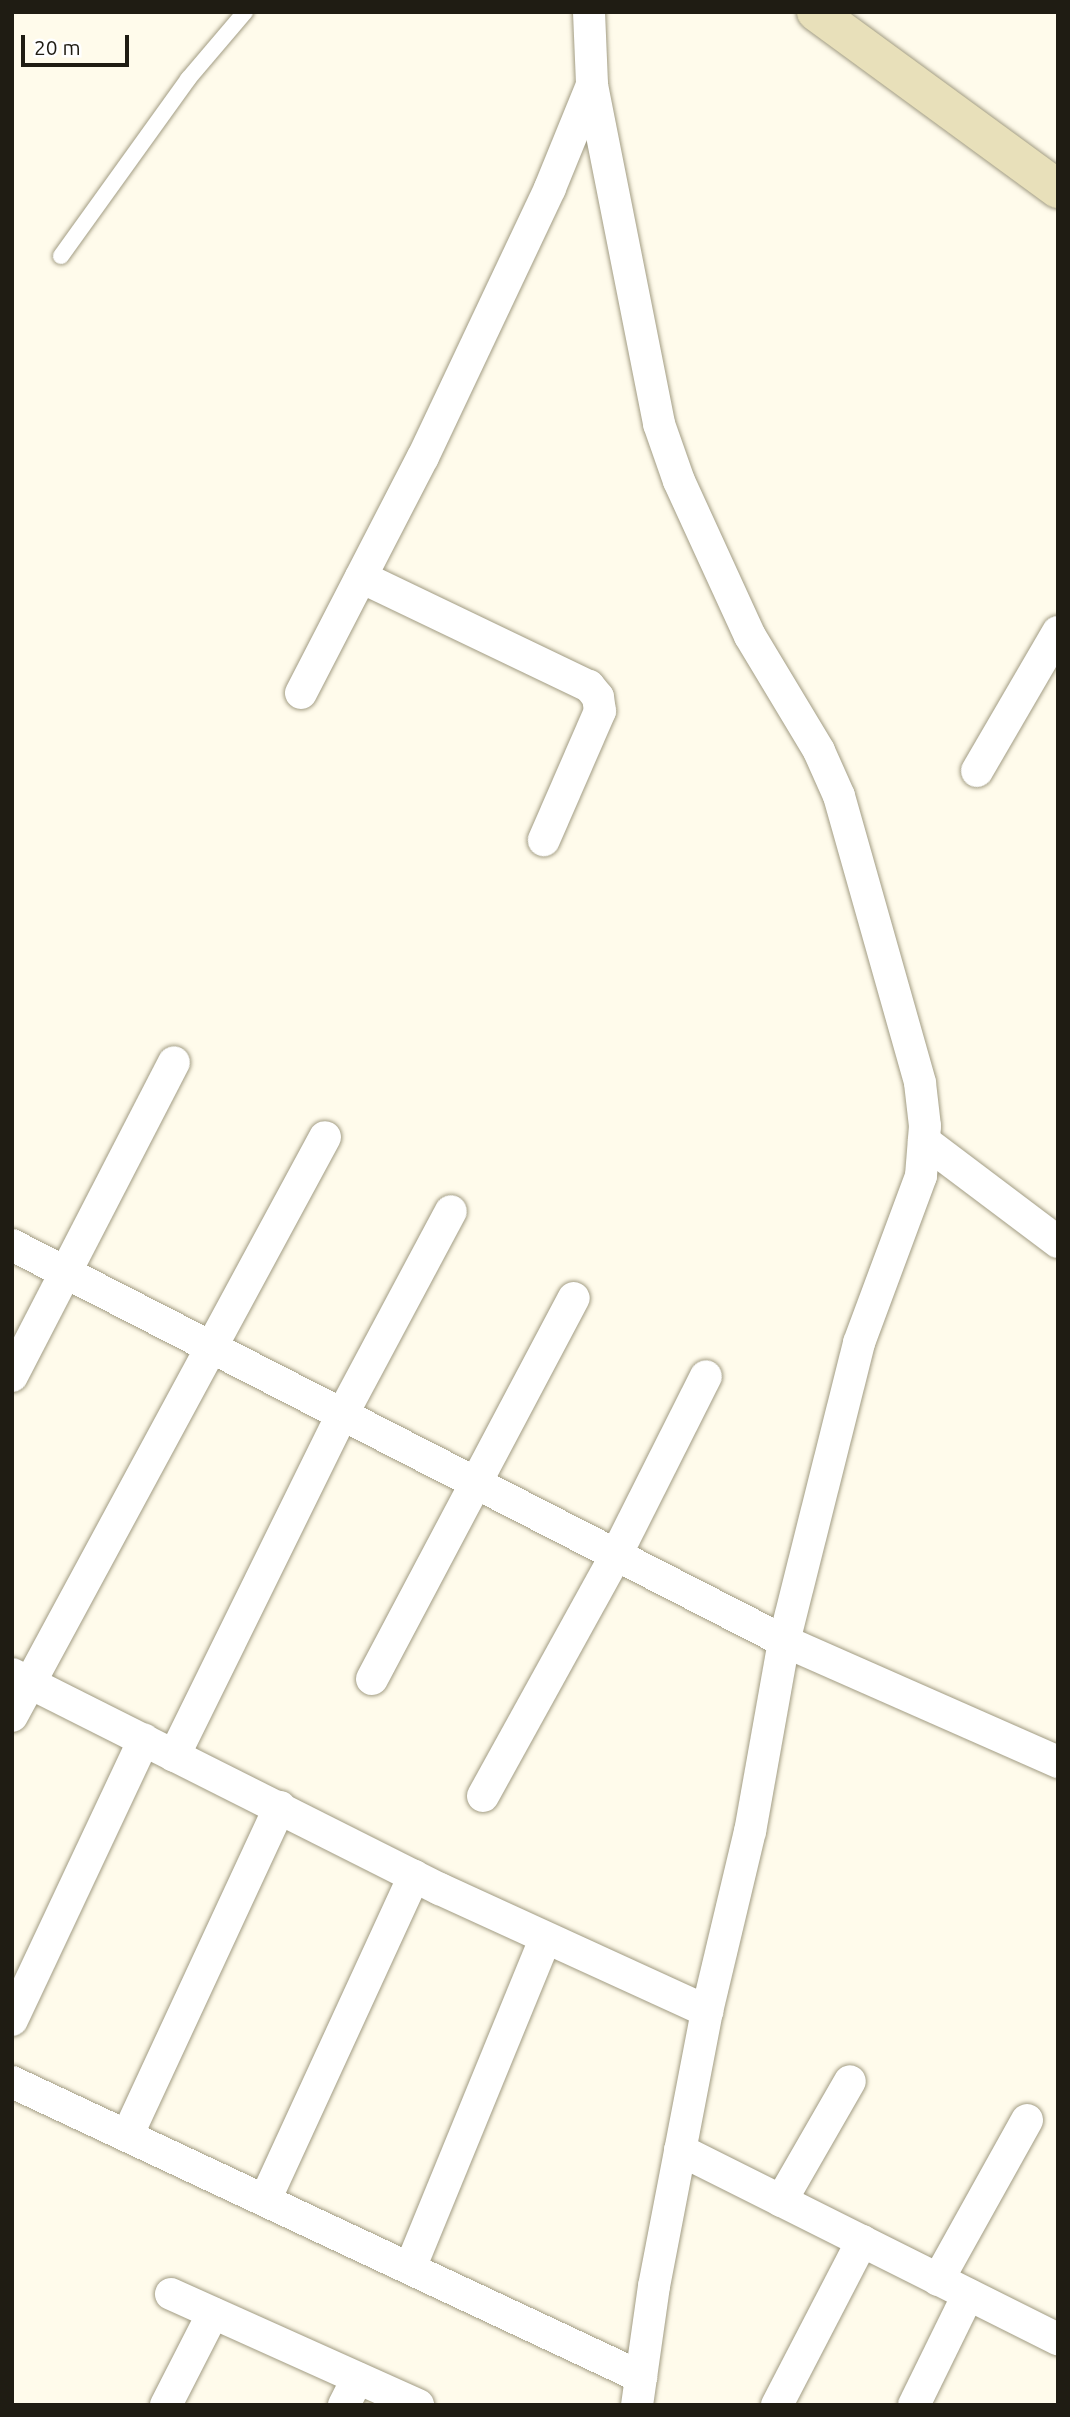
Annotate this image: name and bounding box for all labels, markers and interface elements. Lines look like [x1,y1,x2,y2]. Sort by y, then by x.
scale bar [24,21,133,65]
text: 20 m [34,35,81,59]

